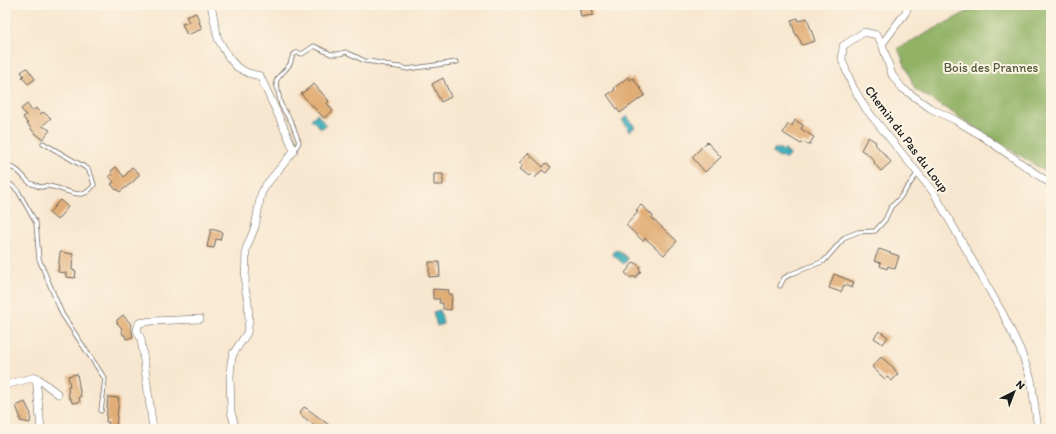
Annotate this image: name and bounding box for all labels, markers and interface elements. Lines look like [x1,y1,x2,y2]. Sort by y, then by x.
park label: Bois des Prannes [944,60,1039,75]
street label: Chemin du Pas du Loup [862,83,952,195]
north arrow [994,372,1034,412]
text: N [1013,378,1027,392]

